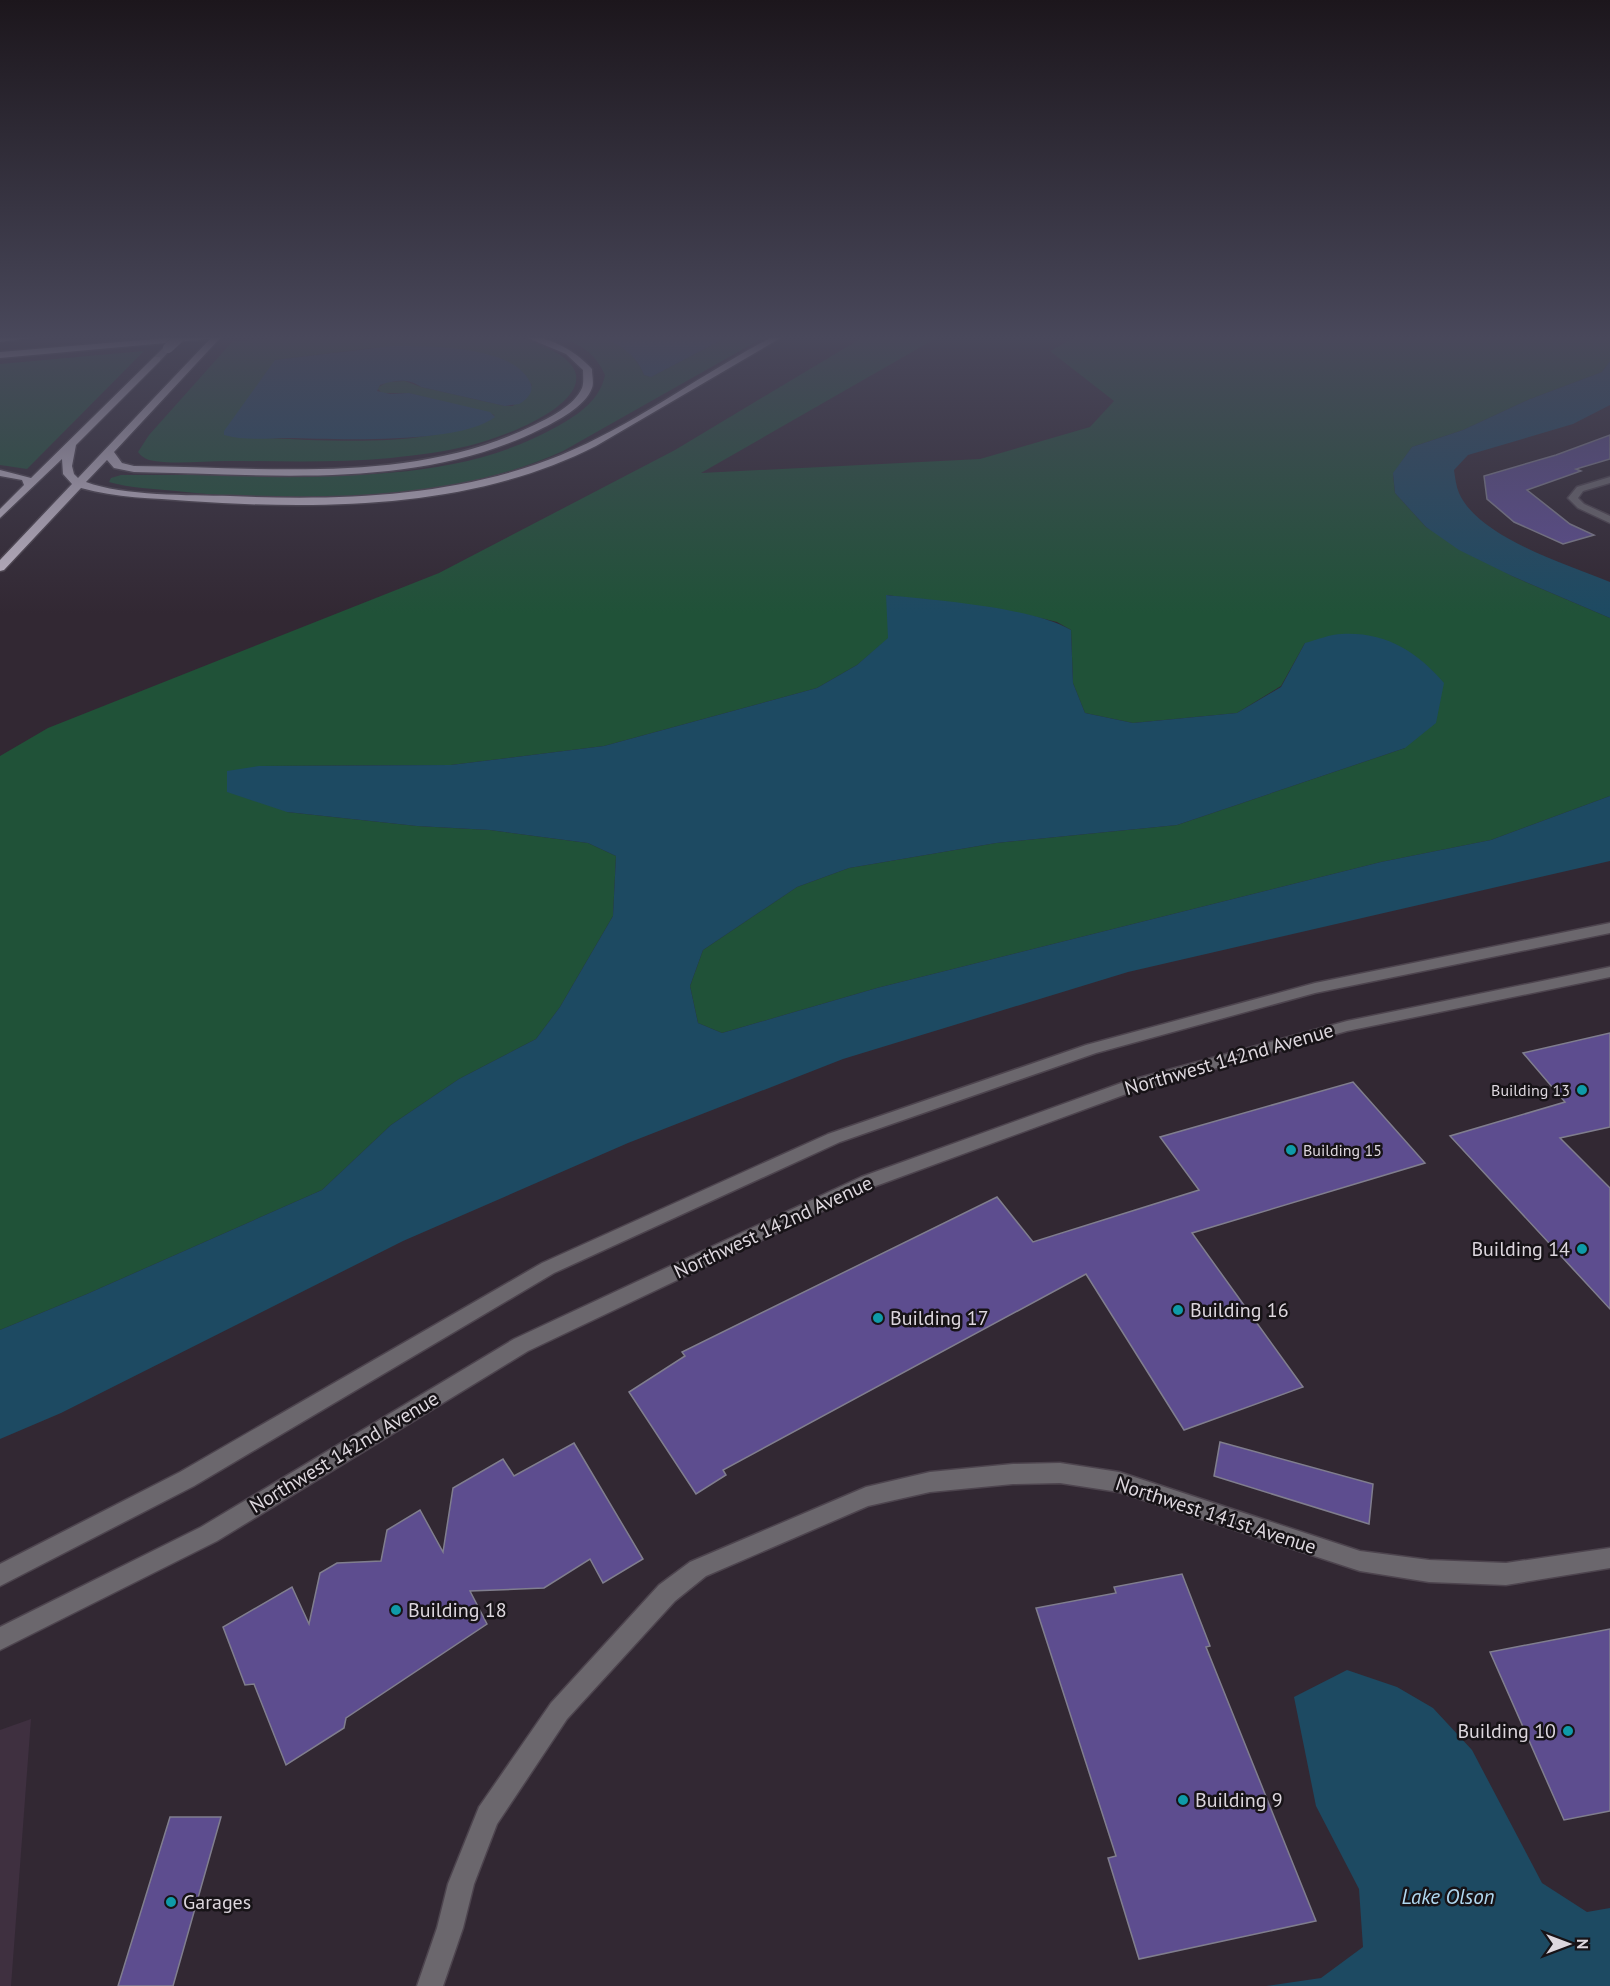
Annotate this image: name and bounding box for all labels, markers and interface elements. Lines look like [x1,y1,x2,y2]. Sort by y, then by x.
street label: Northwest 142nd Avenue [1122,1017,1336,1101]
place label: Building 13 [1491,1080,1570,1100]
marker: Building 13 [1575,1083,1589,1097]
place label: Building 15 [1303,1140,1382,1160]
marker: Building 15 [1284,1143,1298,1157]
street label: Northwest 142nd Avenue [670,1170,876,1284]
place label: Building 14 [1471,1236,1570,1262]
marker: Building 14 [1575,1242,1589,1256]
place label: Building 16 [1190,1297,1289,1323]
marker: Building 16 [1171,1303,1185,1317]
place label: Building 17 [890,1305,989,1331]
marker: Building 17 [871,1311,885,1325]
street label: Northwest 142nd Avenue [245,1385,443,1519]
street label: Northwest 141st Avenue [1112,1470,1320,1560]
place label: Building 18 [408,1597,507,1623]
marker: Building 18 [389,1603,403,1617]
place label: Building 10 [1457,1718,1556,1744]
marker: Building 10 [1561,1724,1575,1738]
place label: Building 9 [1195,1787,1283,1813]
marker: Building 9 [1176,1793,1190,1807]
water label: Lake Olson [1401,1883,1495,1910]
place label: Garages [183,1889,251,1915]
marker: Garages [164,1895,178,1909]
north arrow [1538,1914,1598,1974]
text: N [1573,1939,1593,1949]

